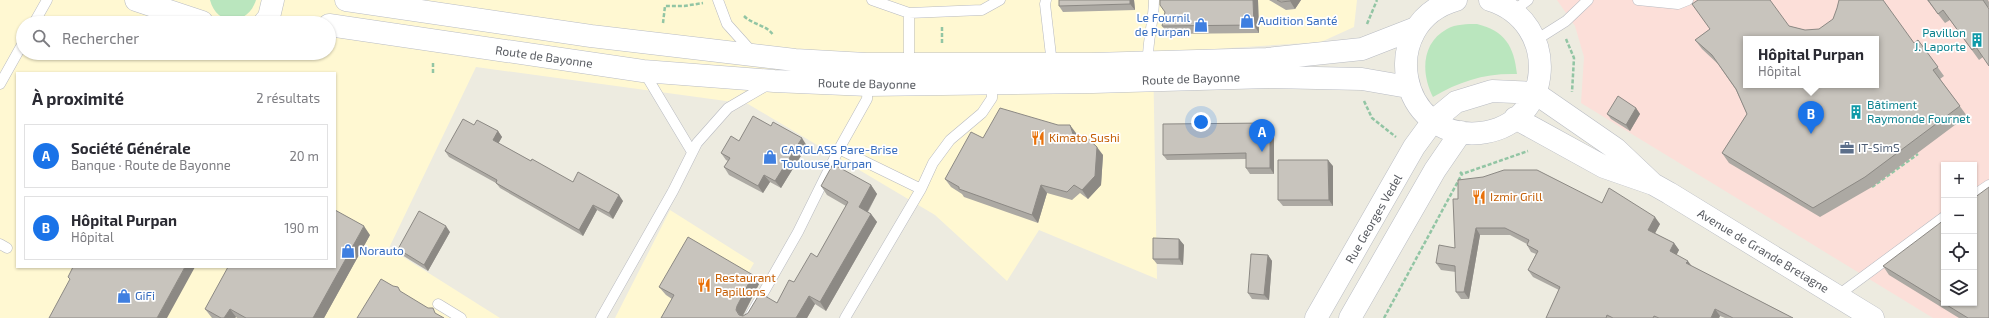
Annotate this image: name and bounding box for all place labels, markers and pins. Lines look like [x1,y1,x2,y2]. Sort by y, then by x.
place label: Le Fournil de Purpan [1135,10,1190,38]
shop icon: Audition Santé [1239,13,1255,29]
place label: Audition Santé [1258,13,1337,27]
shop icon: Le Fournil de Purpan [1193,17,1209,33]
place label: Pavillon J. Laporte [1914,25,1966,53]
building icon: Pavillon J. Laporte [1969,32,1985,48]
place label: Bâtiment Raymonde Fournet [1867,97,1971,125]
pin: B [1798,101,1824,134]
building icon: Bâtiment Raymonde Fournet [1848,104,1864,120]
pin: A [1249,119,1275,152]
restaurant icon: Kimato Sushi [1030,130,1046,146]
place label: Kimato Sushi [1049,130,1120,144]
office icon: IT-SimS [1839,140,1855,156]
place label: IT-SimS [1858,140,1900,154]
place label: CARGLASS Pare-Brise Toulouse Purpan [781,142,898,170]
shop icon: CARGLASS Pare-Brise Toulouse Purpan [762,149,778,165]
restaurant icon: Izmir Grill [1471,189,1487,205]
place label: Izmir Grill [1490,189,1543,203]
shop icon: Norauto [340,243,356,259]
place label: Norauto [359,243,404,257]
place label: Restaurant Papillons [715,270,776,298]
restaurant icon: Restaurant Papillons [696,277,712,293]
shop icon: GiFi [116,288,132,304]
place label: GiFi [135,288,155,302]

